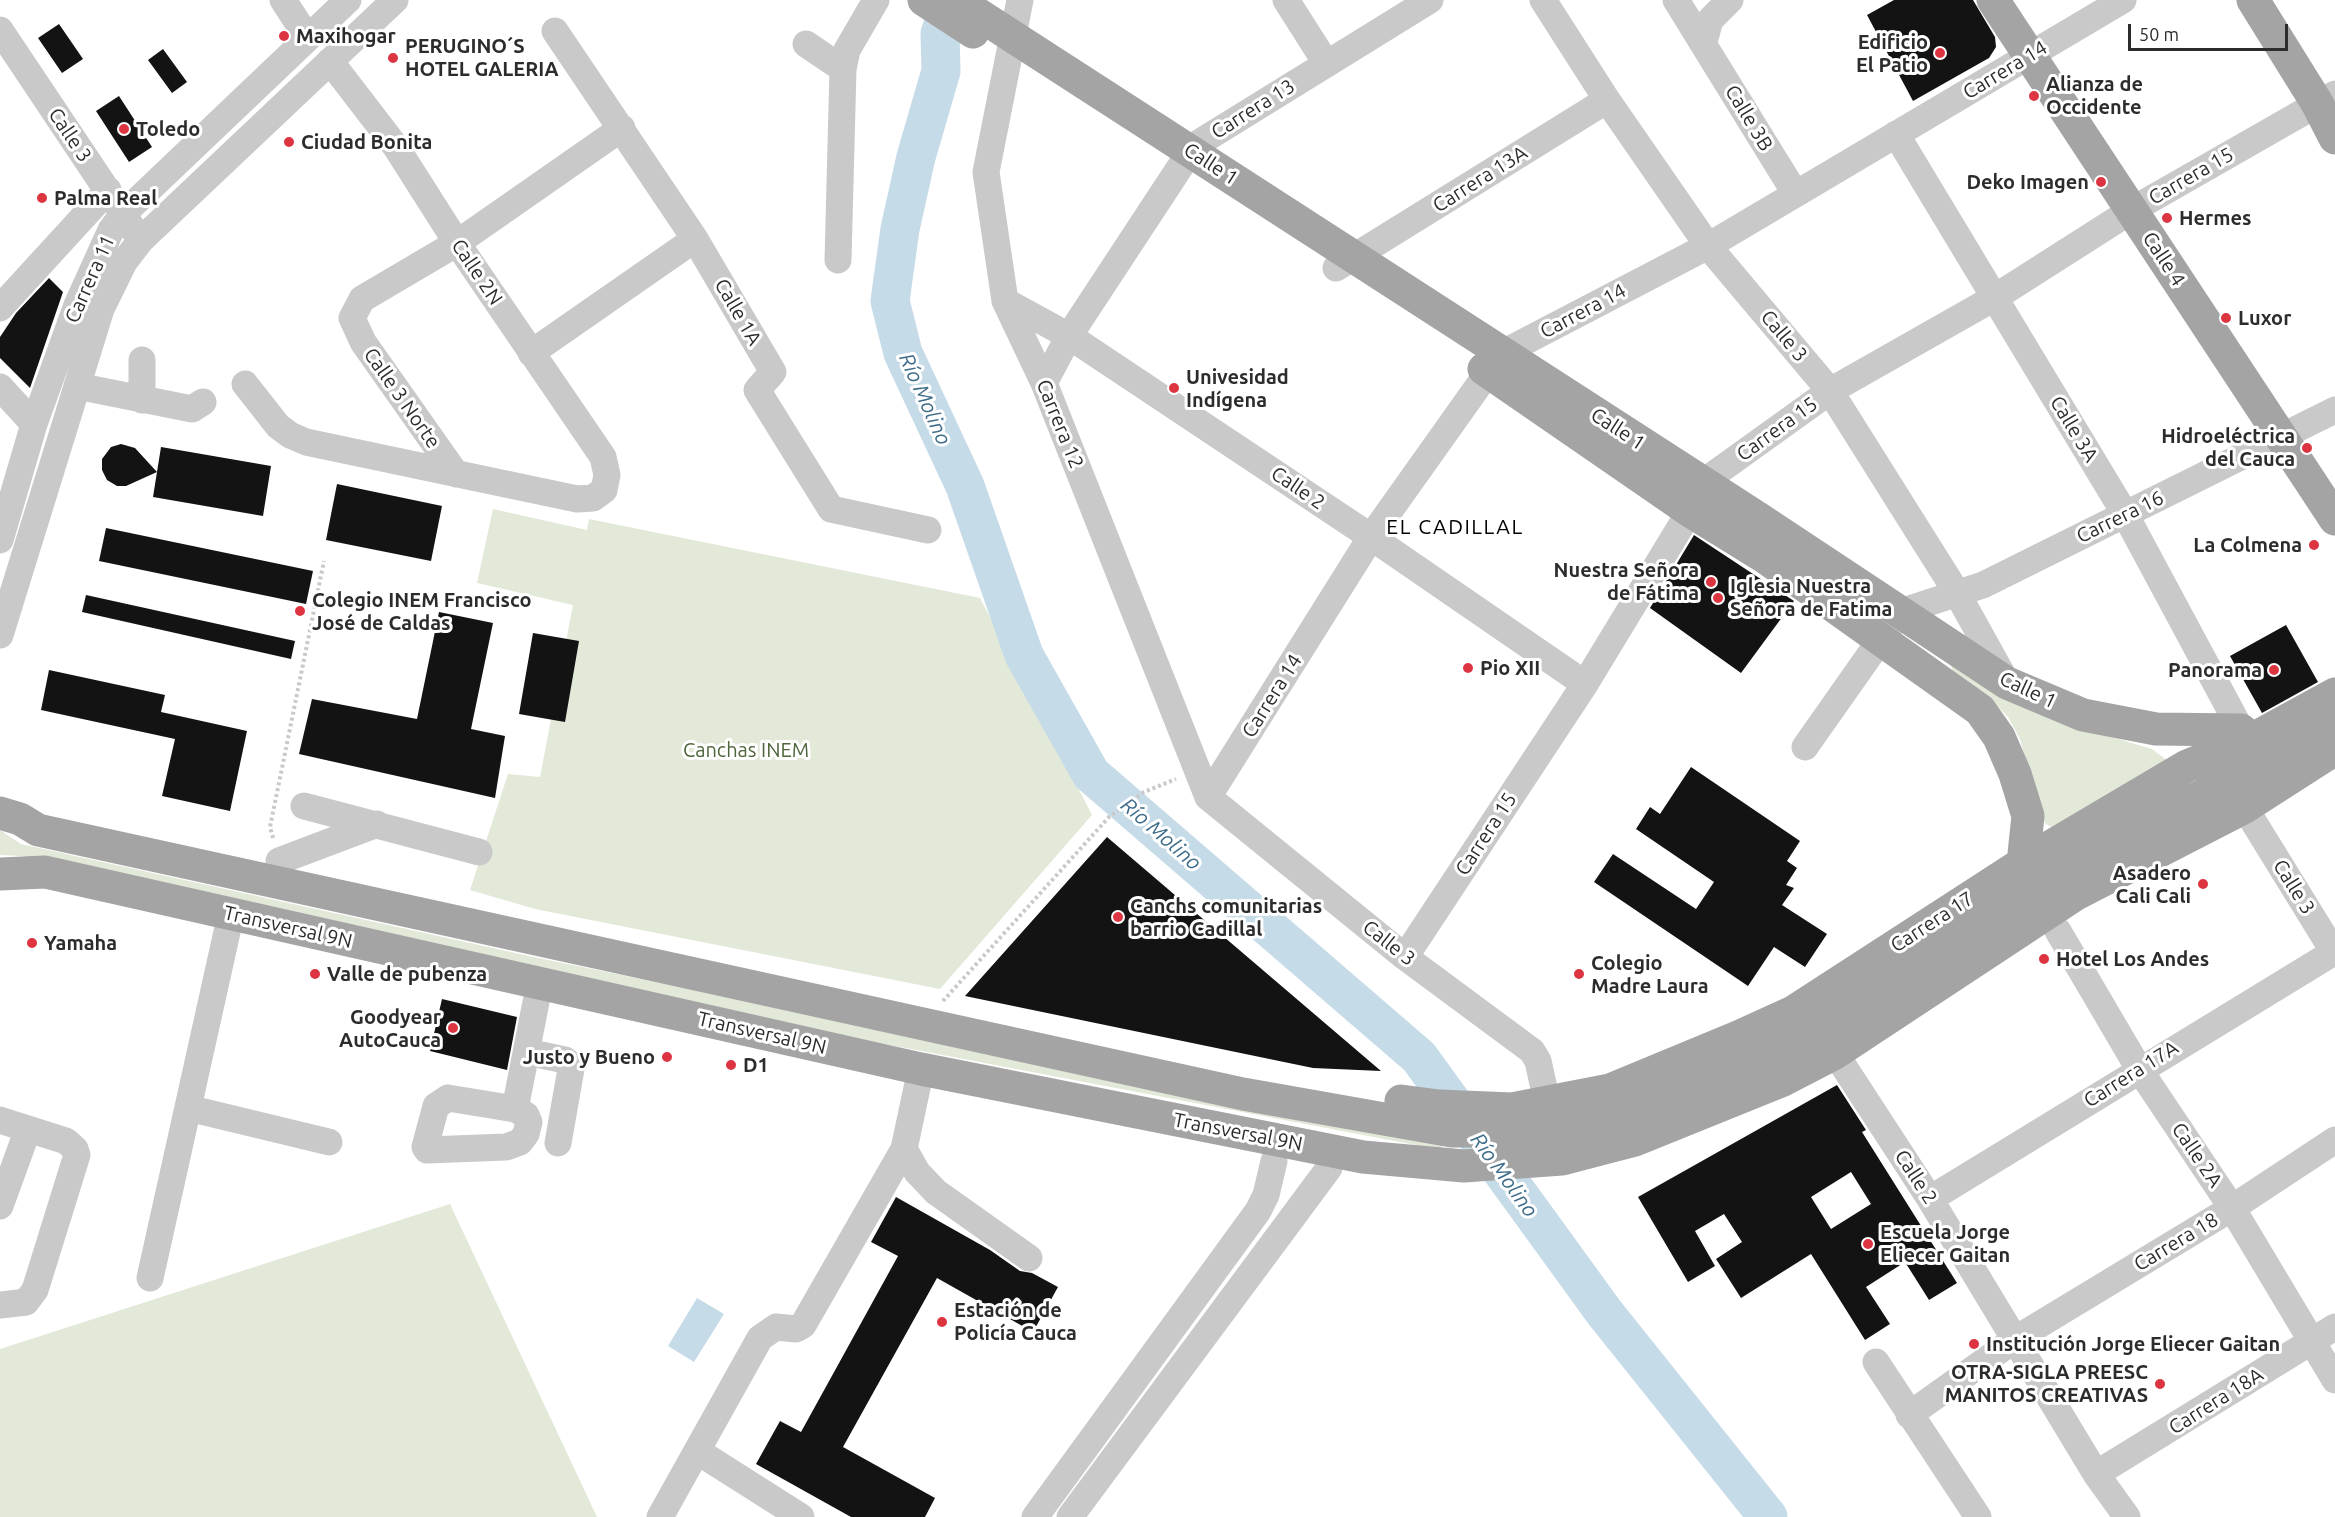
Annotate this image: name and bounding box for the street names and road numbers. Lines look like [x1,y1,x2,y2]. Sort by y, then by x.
street label: Carrera 14 [1959,36,2051,104]
street label: Carrera 13 [1207,74,1299,144]
street label: Calle 3B [1720,81,1778,155]
street label: Calle 3 [43,103,97,167]
street label: Calle 1 [1179,138,1243,190]
street label: Carrera 13A [1428,141,1532,217]
street label: Carrera 15 [2144,142,2238,210]
street label: Calle 4 [2138,227,2190,291]
street label: Carrera 11 [60,231,120,327]
street label: Calle 2N [446,235,508,309]
street label: Calle 1A [709,274,767,350]
street label: Carrera 14 [1536,278,1630,344]
street label: Calle 3 [1756,305,1812,367]
street label: Calle 3 Norte [359,343,445,453]
street label: Carrera 12 [1031,376,1089,472]
street label: Carrera 15 [1732,392,1822,466]
street label: Calle 3A [2045,392,2103,466]
street label: Calle 1 [1586,403,1650,455]
street label: Calle 2 [1266,461,1330,515]
street label: Carrera 16 [2073,486,2167,548]
street label: Carrera 14 [1237,650,1307,742]
street label: Calle 1 [1996,666,2060,714]
street label: Carrera 15 [1450,788,1522,880]
street label: Calle 3 [2268,855,2320,919]
street label: Carrera 17 [1886,886,1978,958]
street label: Transversal 9N [221,901,355,953]
street label: Calle 3 [1358,915,1420,971]
street label: Transversal 9N [695,1007,829,1059]
street label: Carrera 17A [2079,1036,2183,1112]
street label: Transversal 9N [1171,1108,1305,1156]
street label: Calle 2A [2167,1118,2227,1192]
street label: Calle 2 [1890,1145,1942,1209]
street label: Carrera 18 [2130,1208,2222,1276]
street label: Carrera 18A [2164,1363,2268,1439]

